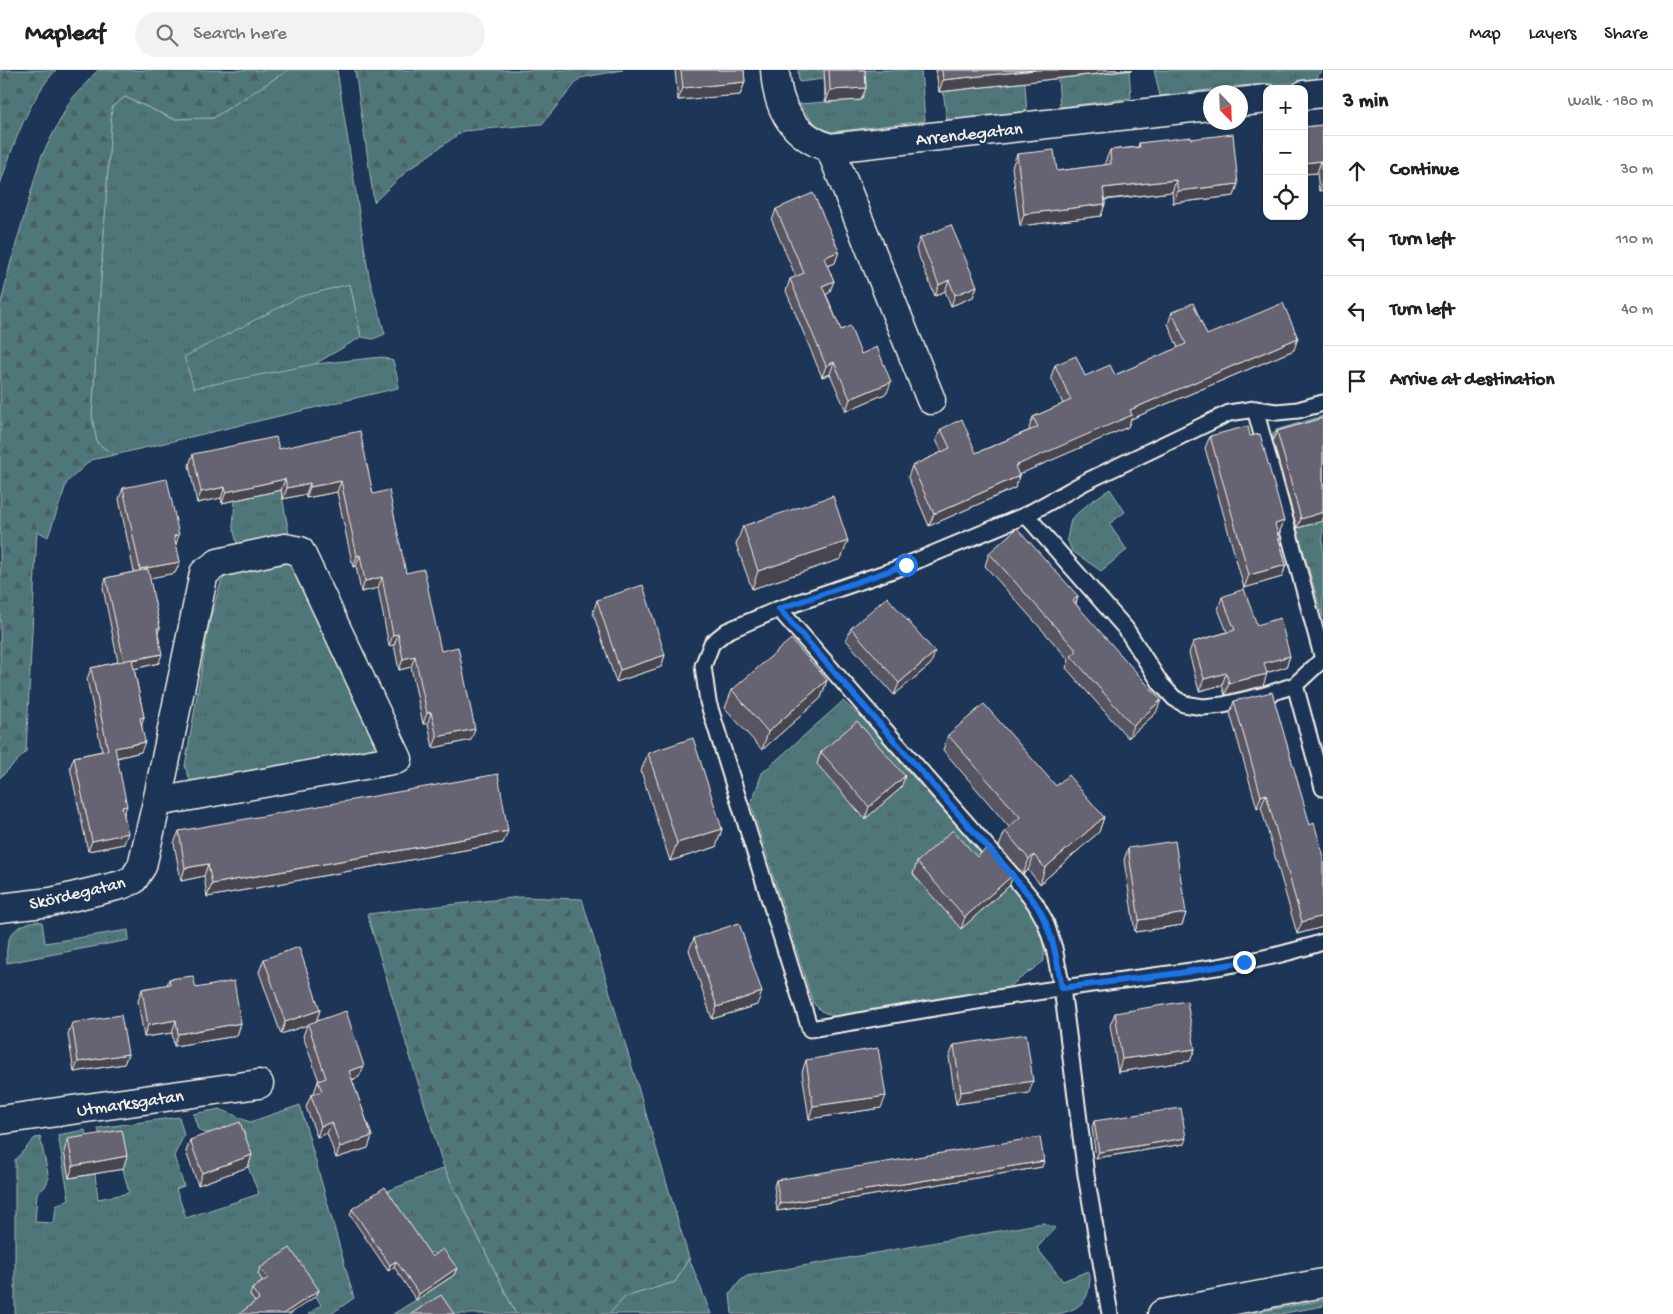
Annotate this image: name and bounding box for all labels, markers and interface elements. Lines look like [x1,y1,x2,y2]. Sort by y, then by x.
search box [135,12,485,57]
text: Mapleaf [25,20,105,49]
icon: search [153,21,181,49]
text: Search here [193,23,287,46]
text: Map [1469,24,1501,45]
text: Layers [1529,24,1576,45]
text: Share [1604,24,1648,45]
north arrow [1203,85,1248,130]
map controls [1263,85,1308,220]
button: + [1263,85,1308,130]
text: 3 min [1343,90,1388,115]
text: Walk · 180 m [1568,93,1653,112]
street label: Arrendegatan [915,119,1024,152]
button: − [1263,130,1308,175]
icon: ahead [1343,157,1371,185]
text: Continue [1390,159,1459,182]
text: 30 m [1620,161,1653,180]
button: locate [1263,175,1308,220]
icon: left [1343,227,1371,255]
text: Turn left [1390,229,1454,252]
text: 110 m [1616,231,1653,250]
icon: left [1343,297,1371,325]
text: Turn left [1390,299,1454,322]
text: 40 m [1621,301,1653,320]
icon: arrive [1343,367,1371,395]
text: Arrive at destination [1390,369,1554,392]
route start [895,554,918,577]
street label: Skördegatan [27,873,128,916]
route end [1233,951,1256,974]
street label: Utmarksgatan [76,1087,186,1122]

